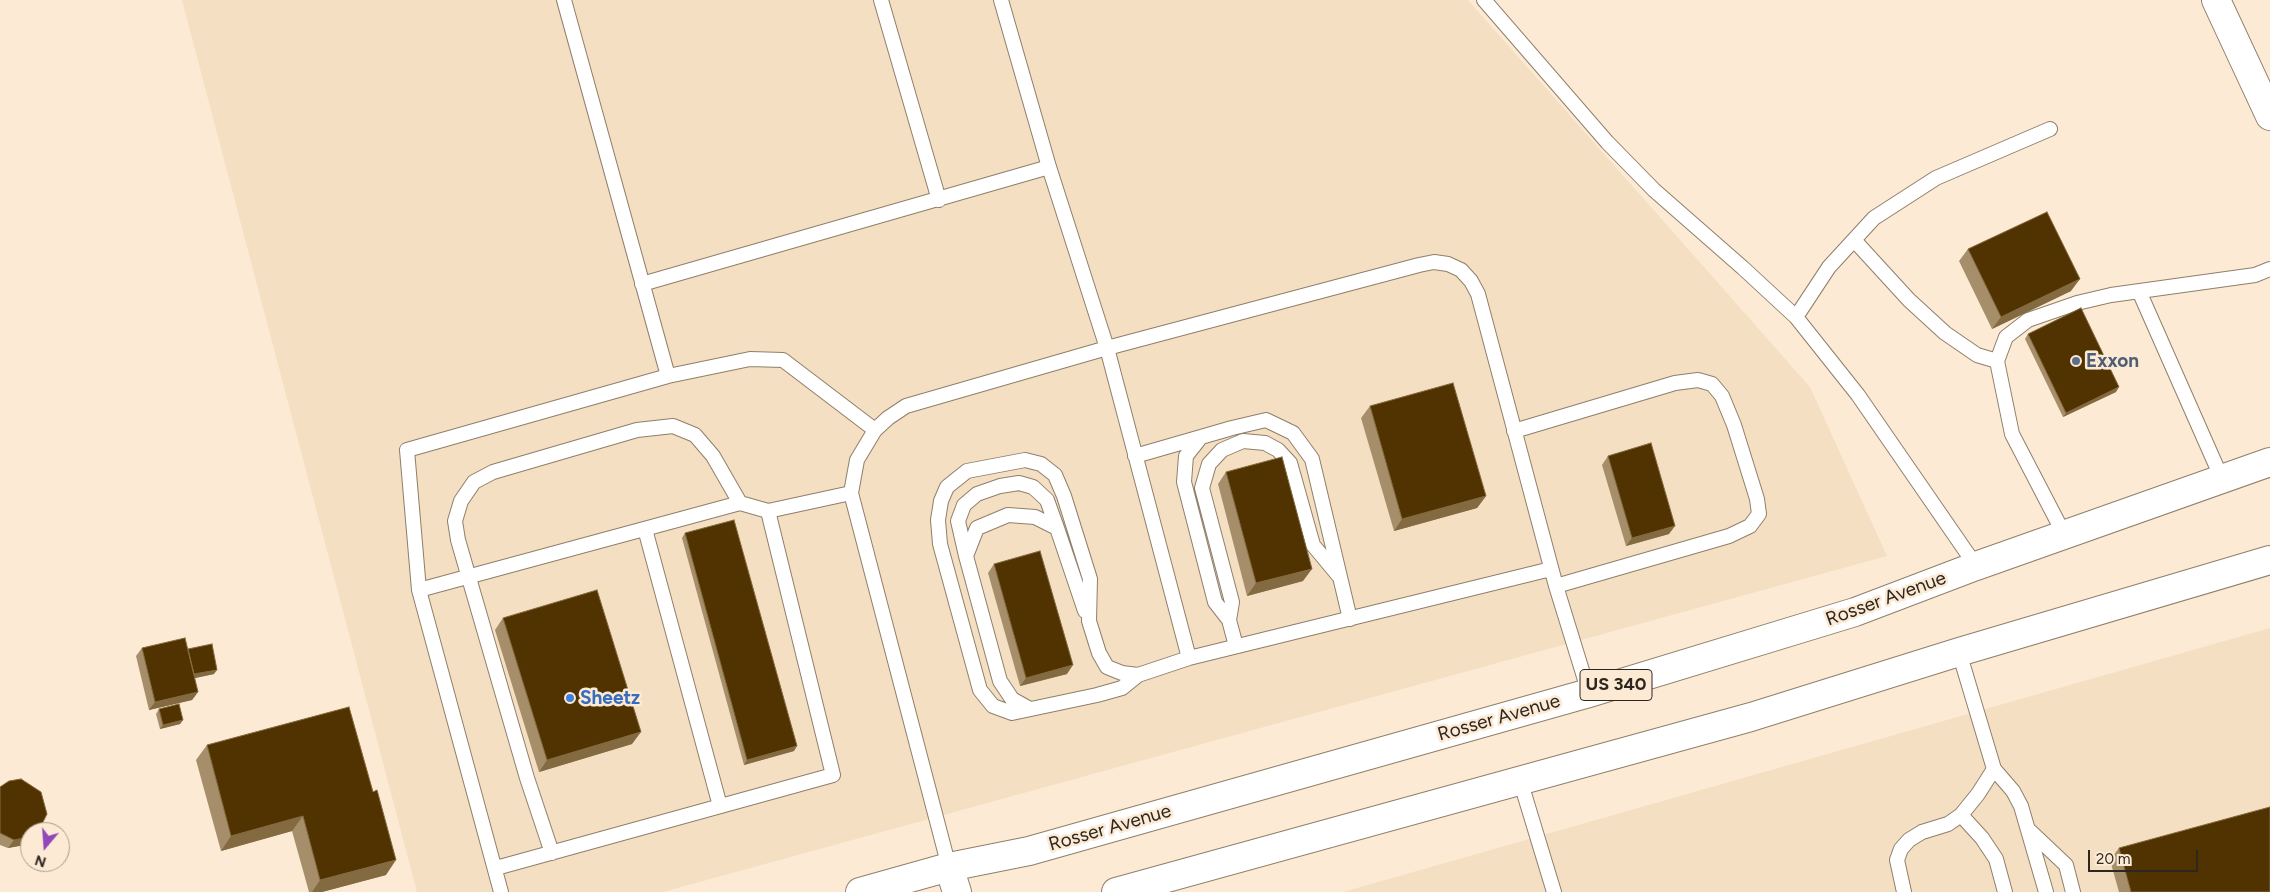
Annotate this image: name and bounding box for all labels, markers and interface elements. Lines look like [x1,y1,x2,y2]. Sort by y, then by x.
place label: Exxon [2086,350,2139,372]
marker: Exxon [2070,355,2082,367]
street label: Rosser Avenue [1823,567,1949,631]
road number: US 340 [1580,670,1652,700]
place label: Sheetz [580,687,640,709]
street label: Rosser Avenue [1435,690,1563,746]
marker: Sheetz [564,692,576,704]
street label: Rosser Avenue [1046,800,1174,856]
north arrow [20,822,70,872]
scale bar [2090,840,2200,872]
text: 20 m [2096,850,2130,868]
text: N [33,851,48,871]

